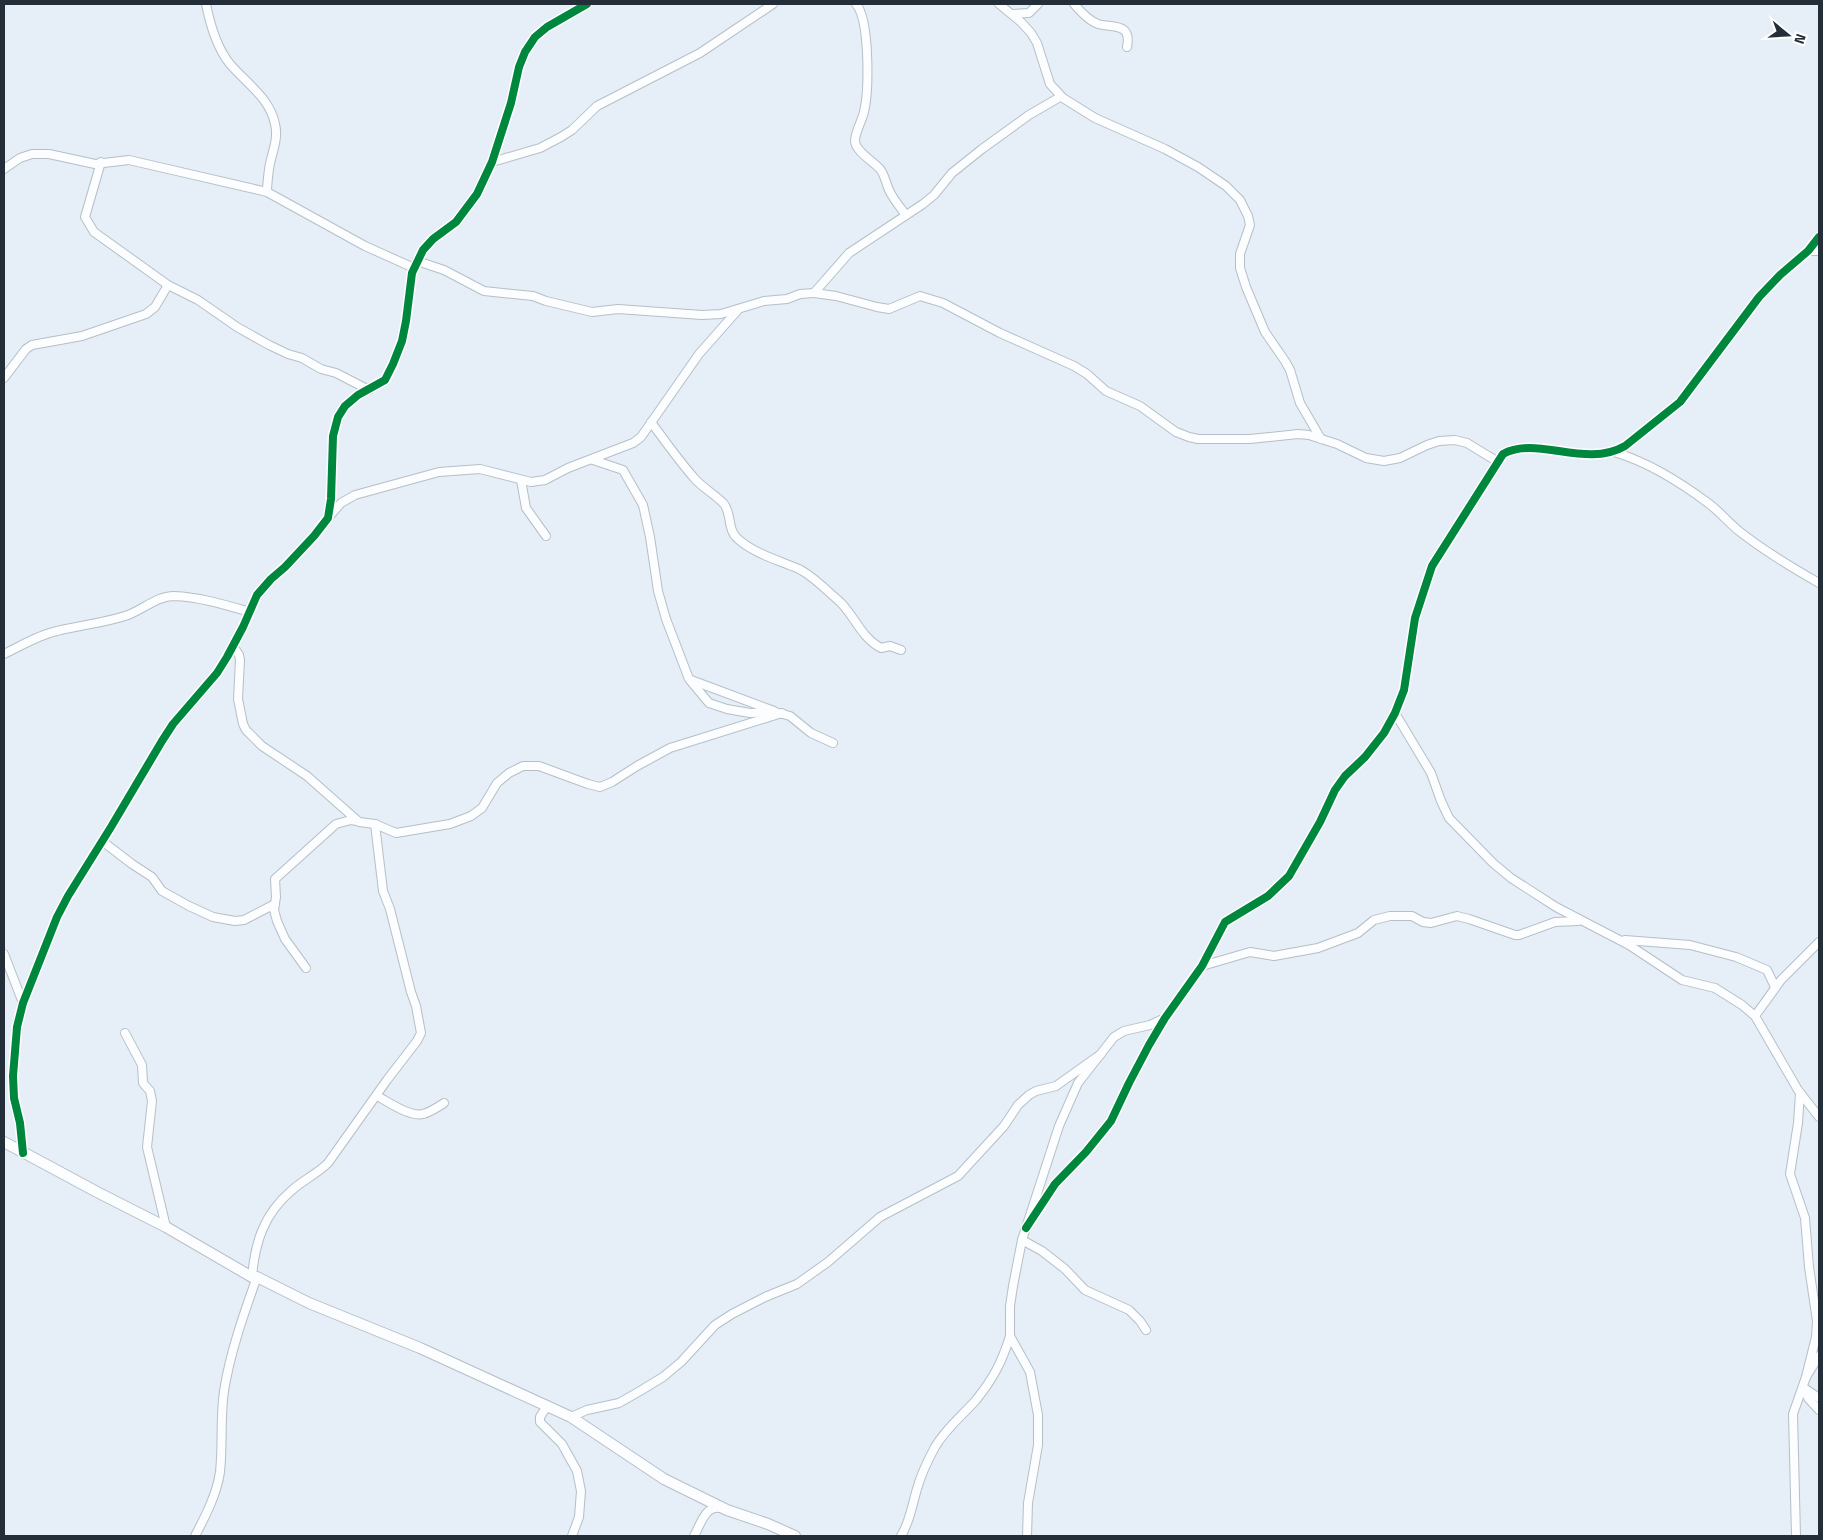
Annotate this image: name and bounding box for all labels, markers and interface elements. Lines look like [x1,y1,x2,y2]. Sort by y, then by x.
north arrow [1763,10,1813,60]
text: N [1789,31,1812,47]

